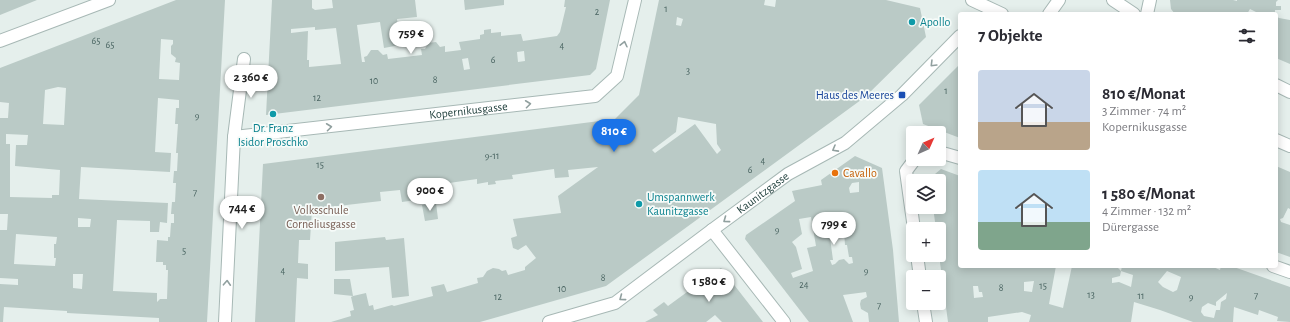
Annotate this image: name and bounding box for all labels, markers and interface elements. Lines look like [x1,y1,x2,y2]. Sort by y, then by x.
house number: 1 [664,4,668,14]
house number: 2 [595,7,600,17]
place label: Apollo [920,16,951,28]
marker: Apollo [907,17,917,27]
pin: 759 € [383,21,439,55]
icon: filters [1236,25,1258,47]
text: 759 € [398,27,424,40]
text: 7 Objekte [978,27,1043,44]
house number: 65 [92,36,100,46]
house number: 65 [106,40,114,50]
house number: 4 [560,41,565,51]
one-way arrow [619,41,628,48]
house number: 6 [491,55,496,65]
one-way arrow [930,59,938,67]
pin: 2 360 € [214,65,288,99]
house number: 3 [686,66,690,76]
text: 2 360 € [234,71,268,84]
house number: 8 [433,75,438,85]
house number: 10 [370,76,378,86]
text: 810 €/Monat [1102,85,1185,102]
house number: 1 [944,86,948,96]
icon: home [1010,86,1058,134]
place label: Haus des Meeres [816,89,894,101]
marker: Haus des Meeres [897,90,907,100]
house number: 12 [313,93,321,103]
street label: Kopernikusgasse [429,100,508,121]
one-way arrow [525,100,531,109]
text: 3 Zimmer · 74 m² [1102,105,1186,118]
marker: Dr. Franz Isidor Proschko [268,109,278,119]
house number: 9 [195,111,200,121]
pin: 810 € [586,119,642,153]
text: Kopernikusgasse [1102,121,1187,134]
place label: Dr. Franz Isidor Proschko [238,122,308,148]
one-way arrow [326,123,332,132]
text: 810 € [601,125,627,138]
north arrow [906,126,946,166]
map controls [906,126,946,310]
one-way arrow [832,144,839,152]
house number: 9-11 [485,151,499,161]
house number: 4 [761,156,766,166]
house number: 15 [316,160,324,170]
house number: 6 [748,165,753,175]
place label: Cavallo [843,167,877,179]
marker: Cavallo [830,168,840,178]
street label: Kaunitzgasse [734,170,791,216]
button: layers [906,174,946,214]
pin: 900 € [402,178,458,212]
text: 900 € [416,184,444,197]
text: 1 580 €/Monat [1102,185,1195,202]
icon: home [1010,186,1058,234]
house number: 7 [193,188,197,198]
place label: Umspannwerk Kaunitzgasse [647,191,715,217]
marker: Volksschule Corneliusgasse [316,192,326,202]
pin: 744 € [214,196,270,230]
marker: Umspannwerk Kaunitzgasse [634,199,644,209]
text: 744 € [229,202,255,215]
place label: Volksschule Corneliusgasse [286,204,356,230]
text: 4 Zimmer · 132 m² [1102,205,1191,218]
pin: 799 € [806,212,862,246]
one-way arrow [723,215,730,222]
text: 799 € [821,218,847,231]
text: Dürergasse [1102,221,1159,234]
button: + [906,222,946,262]
house number: 9 [775,225,780,235]
house number: 5 [182,246,186,256]
house number: 4 [281,266,286,276]
house number: 9 [864,266,869,276]
pin: 1 580 € [672,269,746,303]
button: − [906,270,946,310]
house number: 8 [601,273,606,283]
text: 1 580 € [692,275,726,288]
one-way arrow [222,280,231,286]
house number: 24 [799,280,809,290]
house number: 15 [1039,281,1047,291]
house number: 8 [999,283,1004,293]
house number: 10 [558,284,566,294]
house number: 13 [1087,290,1095,300]
house number: 11 [1138,291,1144,301]
house number: 7 [1254,291,1258,301]
house number: 12 [494,292,502,302]
house number: 9 [1189,292,1194,302]
one-way arrow [620,293,627,300]
house number: 7 [877,301,881,311]

